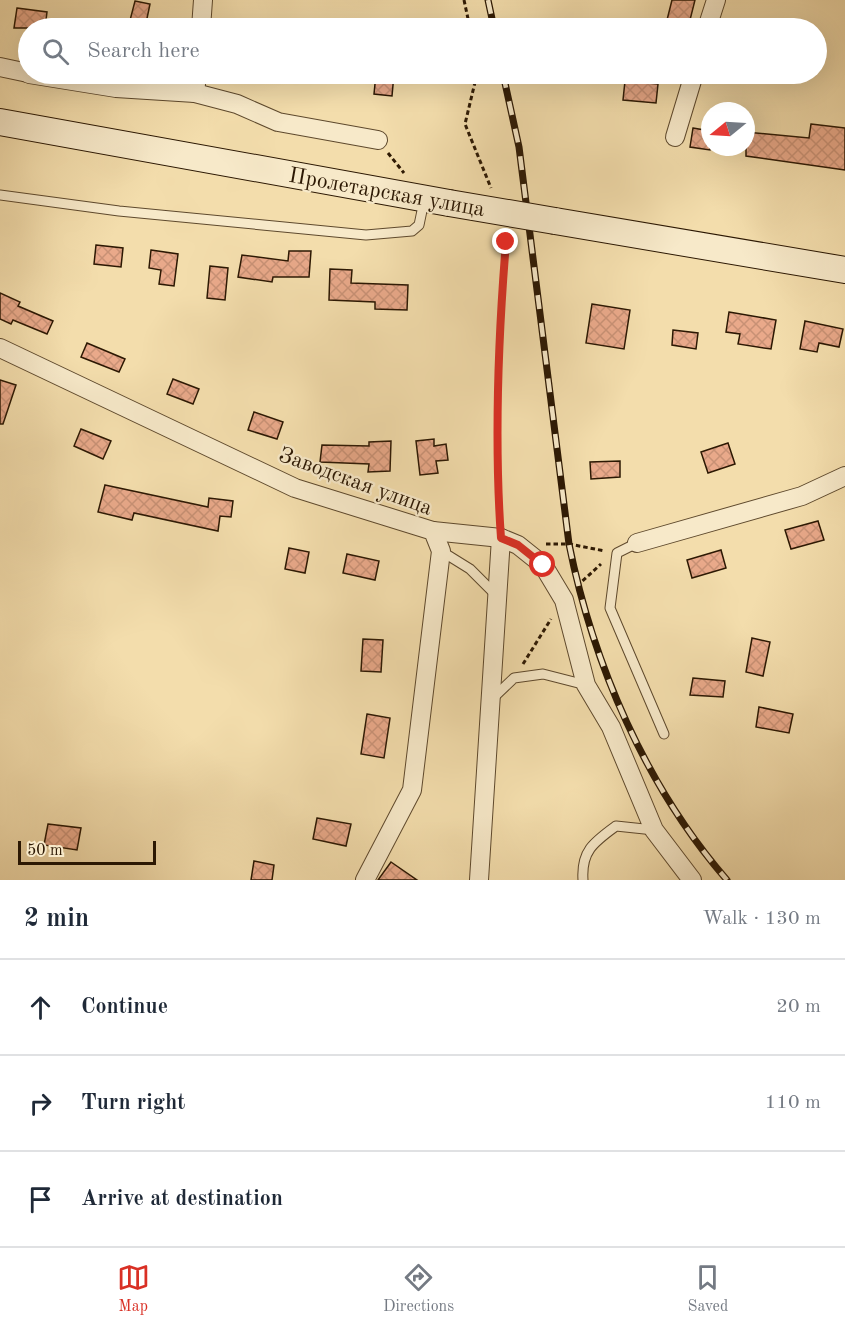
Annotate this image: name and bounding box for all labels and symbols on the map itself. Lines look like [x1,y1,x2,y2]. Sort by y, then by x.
north arrow [701,102,755,156]
street label: Пролетарская улица [287,165,487,221]
route end [492,228,518,254]
street label: Заводская улица [276,444,435,520]
route start [529,551,555,577]
scale bar [18,838,156,866]

